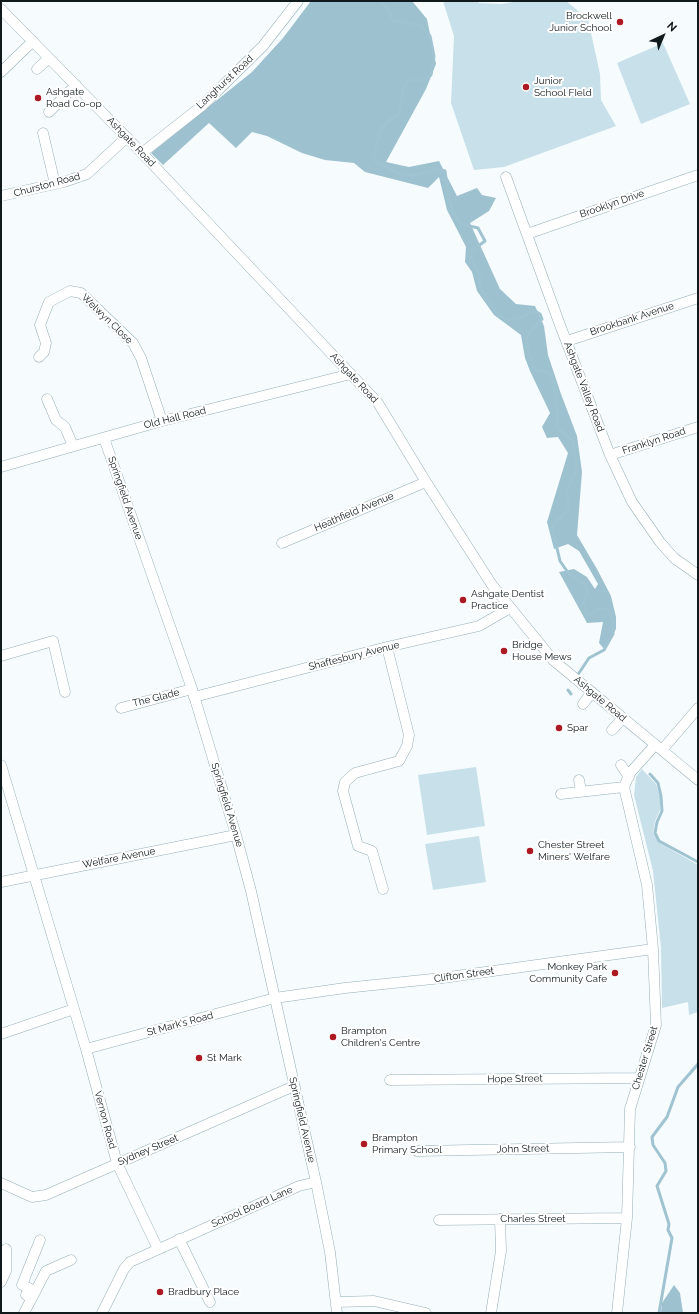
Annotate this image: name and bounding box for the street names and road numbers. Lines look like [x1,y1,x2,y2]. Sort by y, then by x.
street label: Langhurst Road [194,53,256,111]
street label: Ashgate Road [104,115,158,169]
street label: Churston Road [12,170,82,200]
street label: Brooklyn Drive [578,187,646,221]
street label: Welwyn Close [79,292,135,346]
street label: Brookbank Avenue [588,300,676,338]
street label: Ashgate Valley Road [561,340,607,434]
street label: Ashgate Road [328,350,380,406]
street label: Old Hall Road [143,404,207,432]
street label: Franklyn Road [621,425,687,457]
street label: Springfield Avenue [105,455,145,541]
street label: Heathfield Avenue [312,490,396,534]
street label: Shaftesbury Avenue [307,639,401,673]
street label: Ashgate Road [571,674,629,724]
street label: The Glade [131,686,181,710]
street label: Springfield Avenue [208,761,246,849]
street label: Welfare Avenue [82,845,156,871]
street label: Clifton Street [433,965,495,985]
street label: St Mark's Road [146,1009,214,1039]
street label: Chester Street [630,1025,660,1091]
street label: Hope Street [487,1073,543,1085]
street label: Springfield Avenue [286,1076,318,1164]
street label: Vernon Road [91,1090,119,1150]
street label: Sydney Street [116,1132,180,1168]
street label: John Street [497,1143,549,1155]
street label: School Board Lane [209,1184,295,1230]
street label: Charles Street [500,1213,566,1225]

